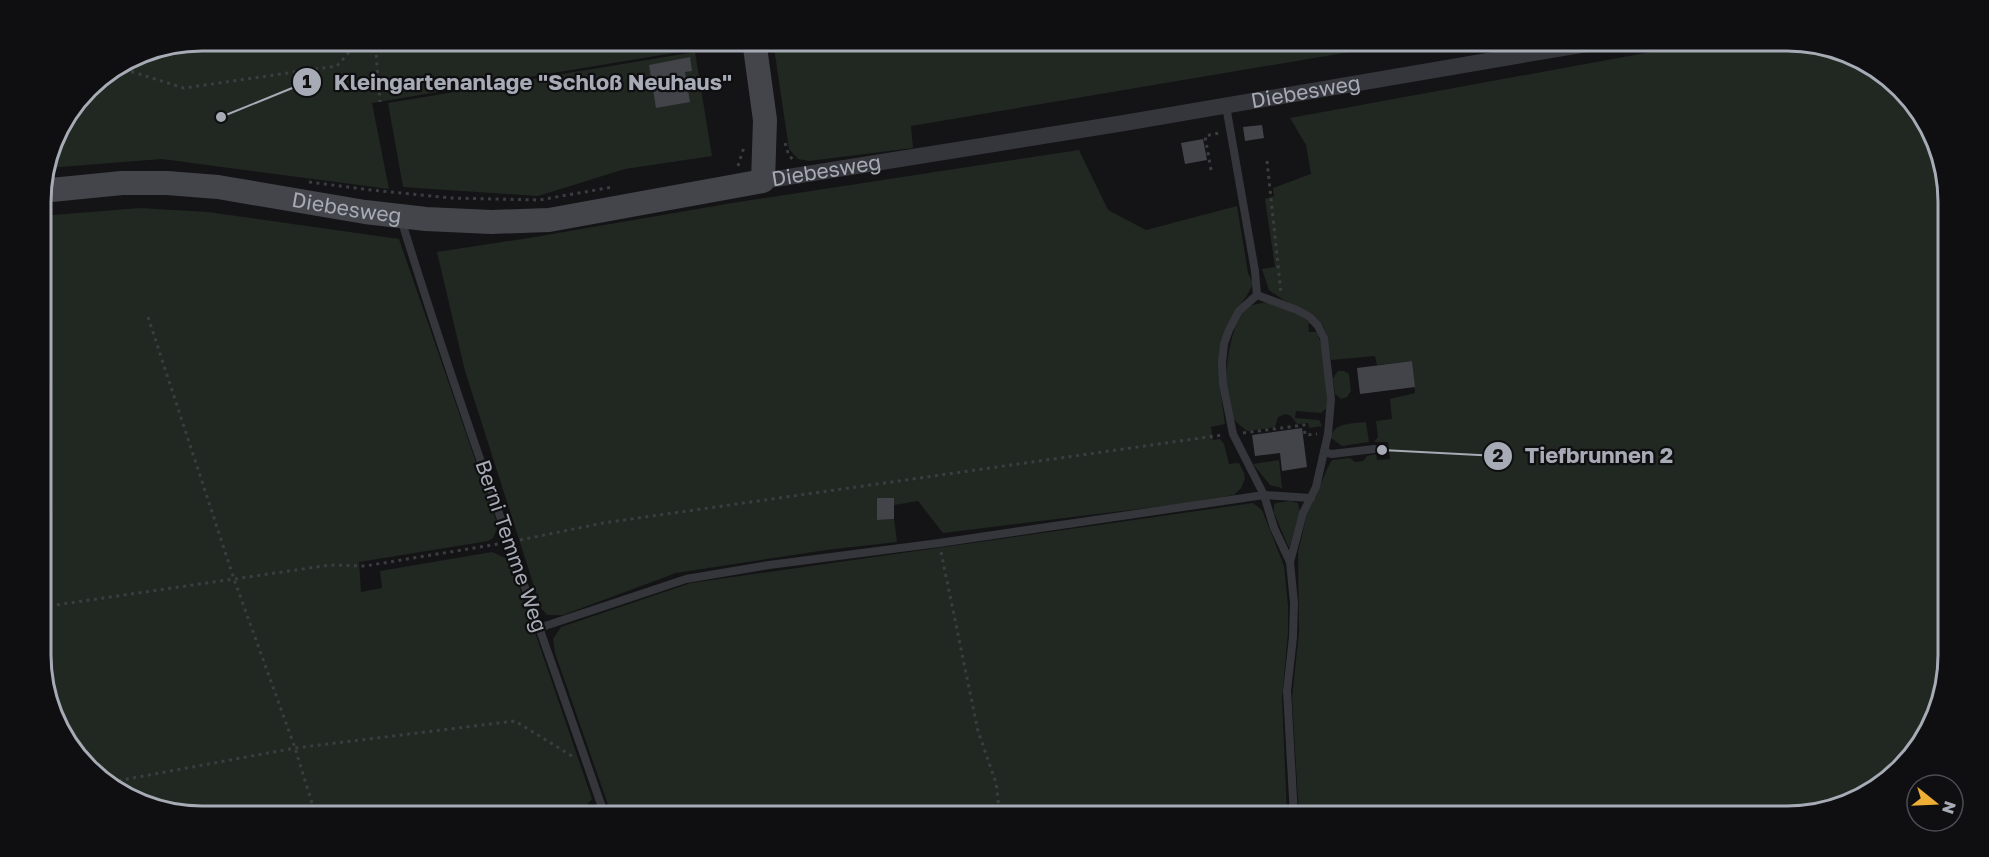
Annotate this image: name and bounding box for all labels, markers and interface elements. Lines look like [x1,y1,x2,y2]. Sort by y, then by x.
callout: Kleingartenanlage "Schloß Neuhaus" [292,62,744,102]
text: Kleingartenanlage "Schloß Neuhaus" [334,68,732,95]
street label: Diebesweg [1249,69,1362,113]
text: 1 [302,70,312,92]
street label: Diebesweg [769,148,883,191]
street label: Diebesweg [290,186,403,228]
callout: Tiefbrunnen 2 [1483,436,1685,476]
text: Tiefbrunnen 2 [1525,441,1673,468]
text: 2 [1493,444,1504,466]
street label: Berni Temme Weg [470,456,554,635]
north arrow [1905,773,1965,833]
text: N [1938,799,1961,817]

